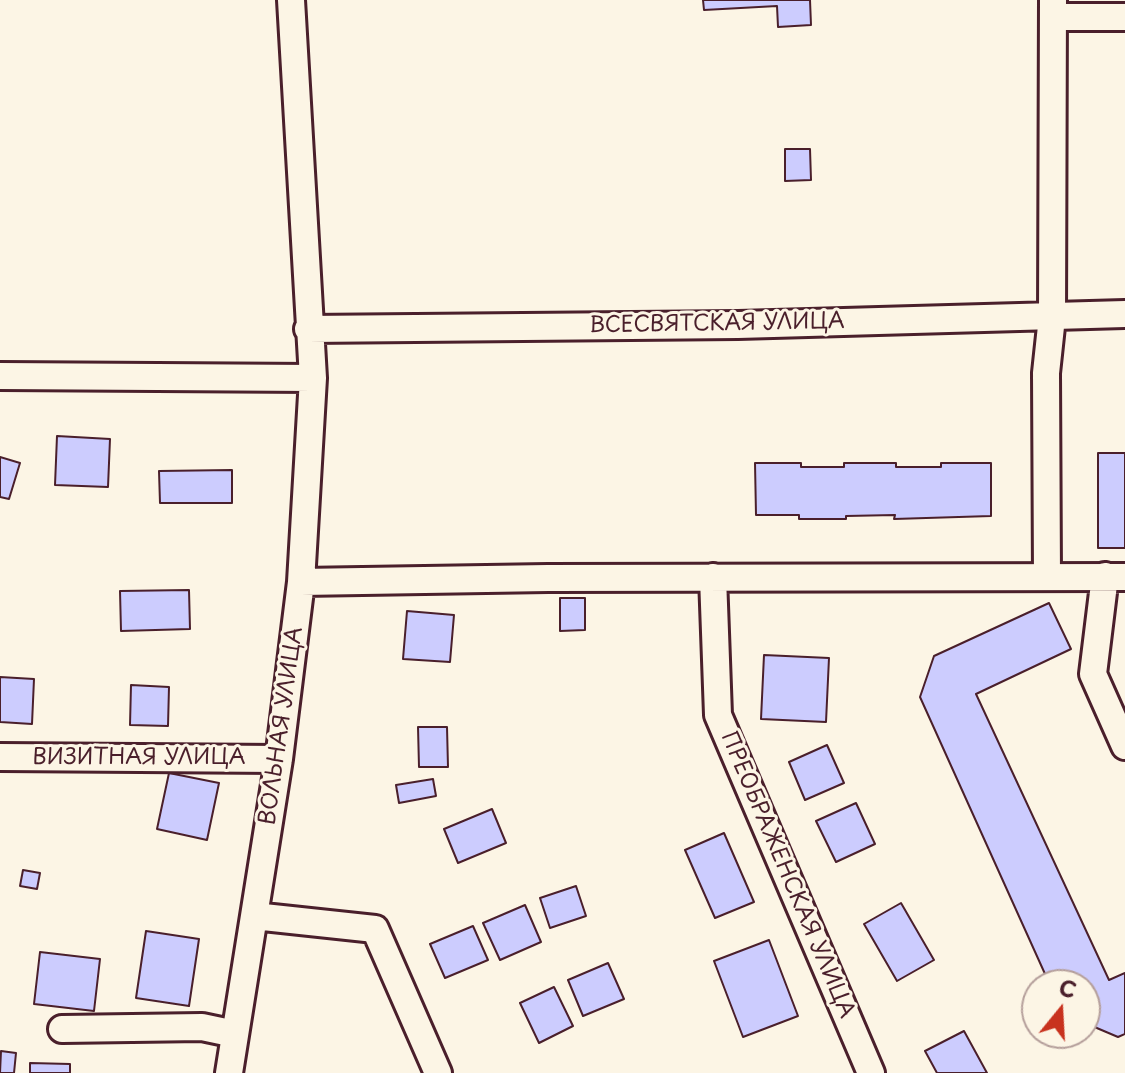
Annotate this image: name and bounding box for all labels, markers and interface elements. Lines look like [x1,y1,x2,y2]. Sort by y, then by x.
street label: ВСЕСВЯТСКАЯ УЛИЦА [589,309,845,339]
street label: ВОЛЬНАЯ УЛИЦА [255,625,309,827]
street label: ПРЕОБРАЖЕНСКАЯ УЛИЦА [715,728,859,1022]
street label: ВИЗИТНАЯ УЛИЦА [32,745,246,771]
north arrow [1021,969,1101,1049]
text: С [1055,969,1081,1006]

